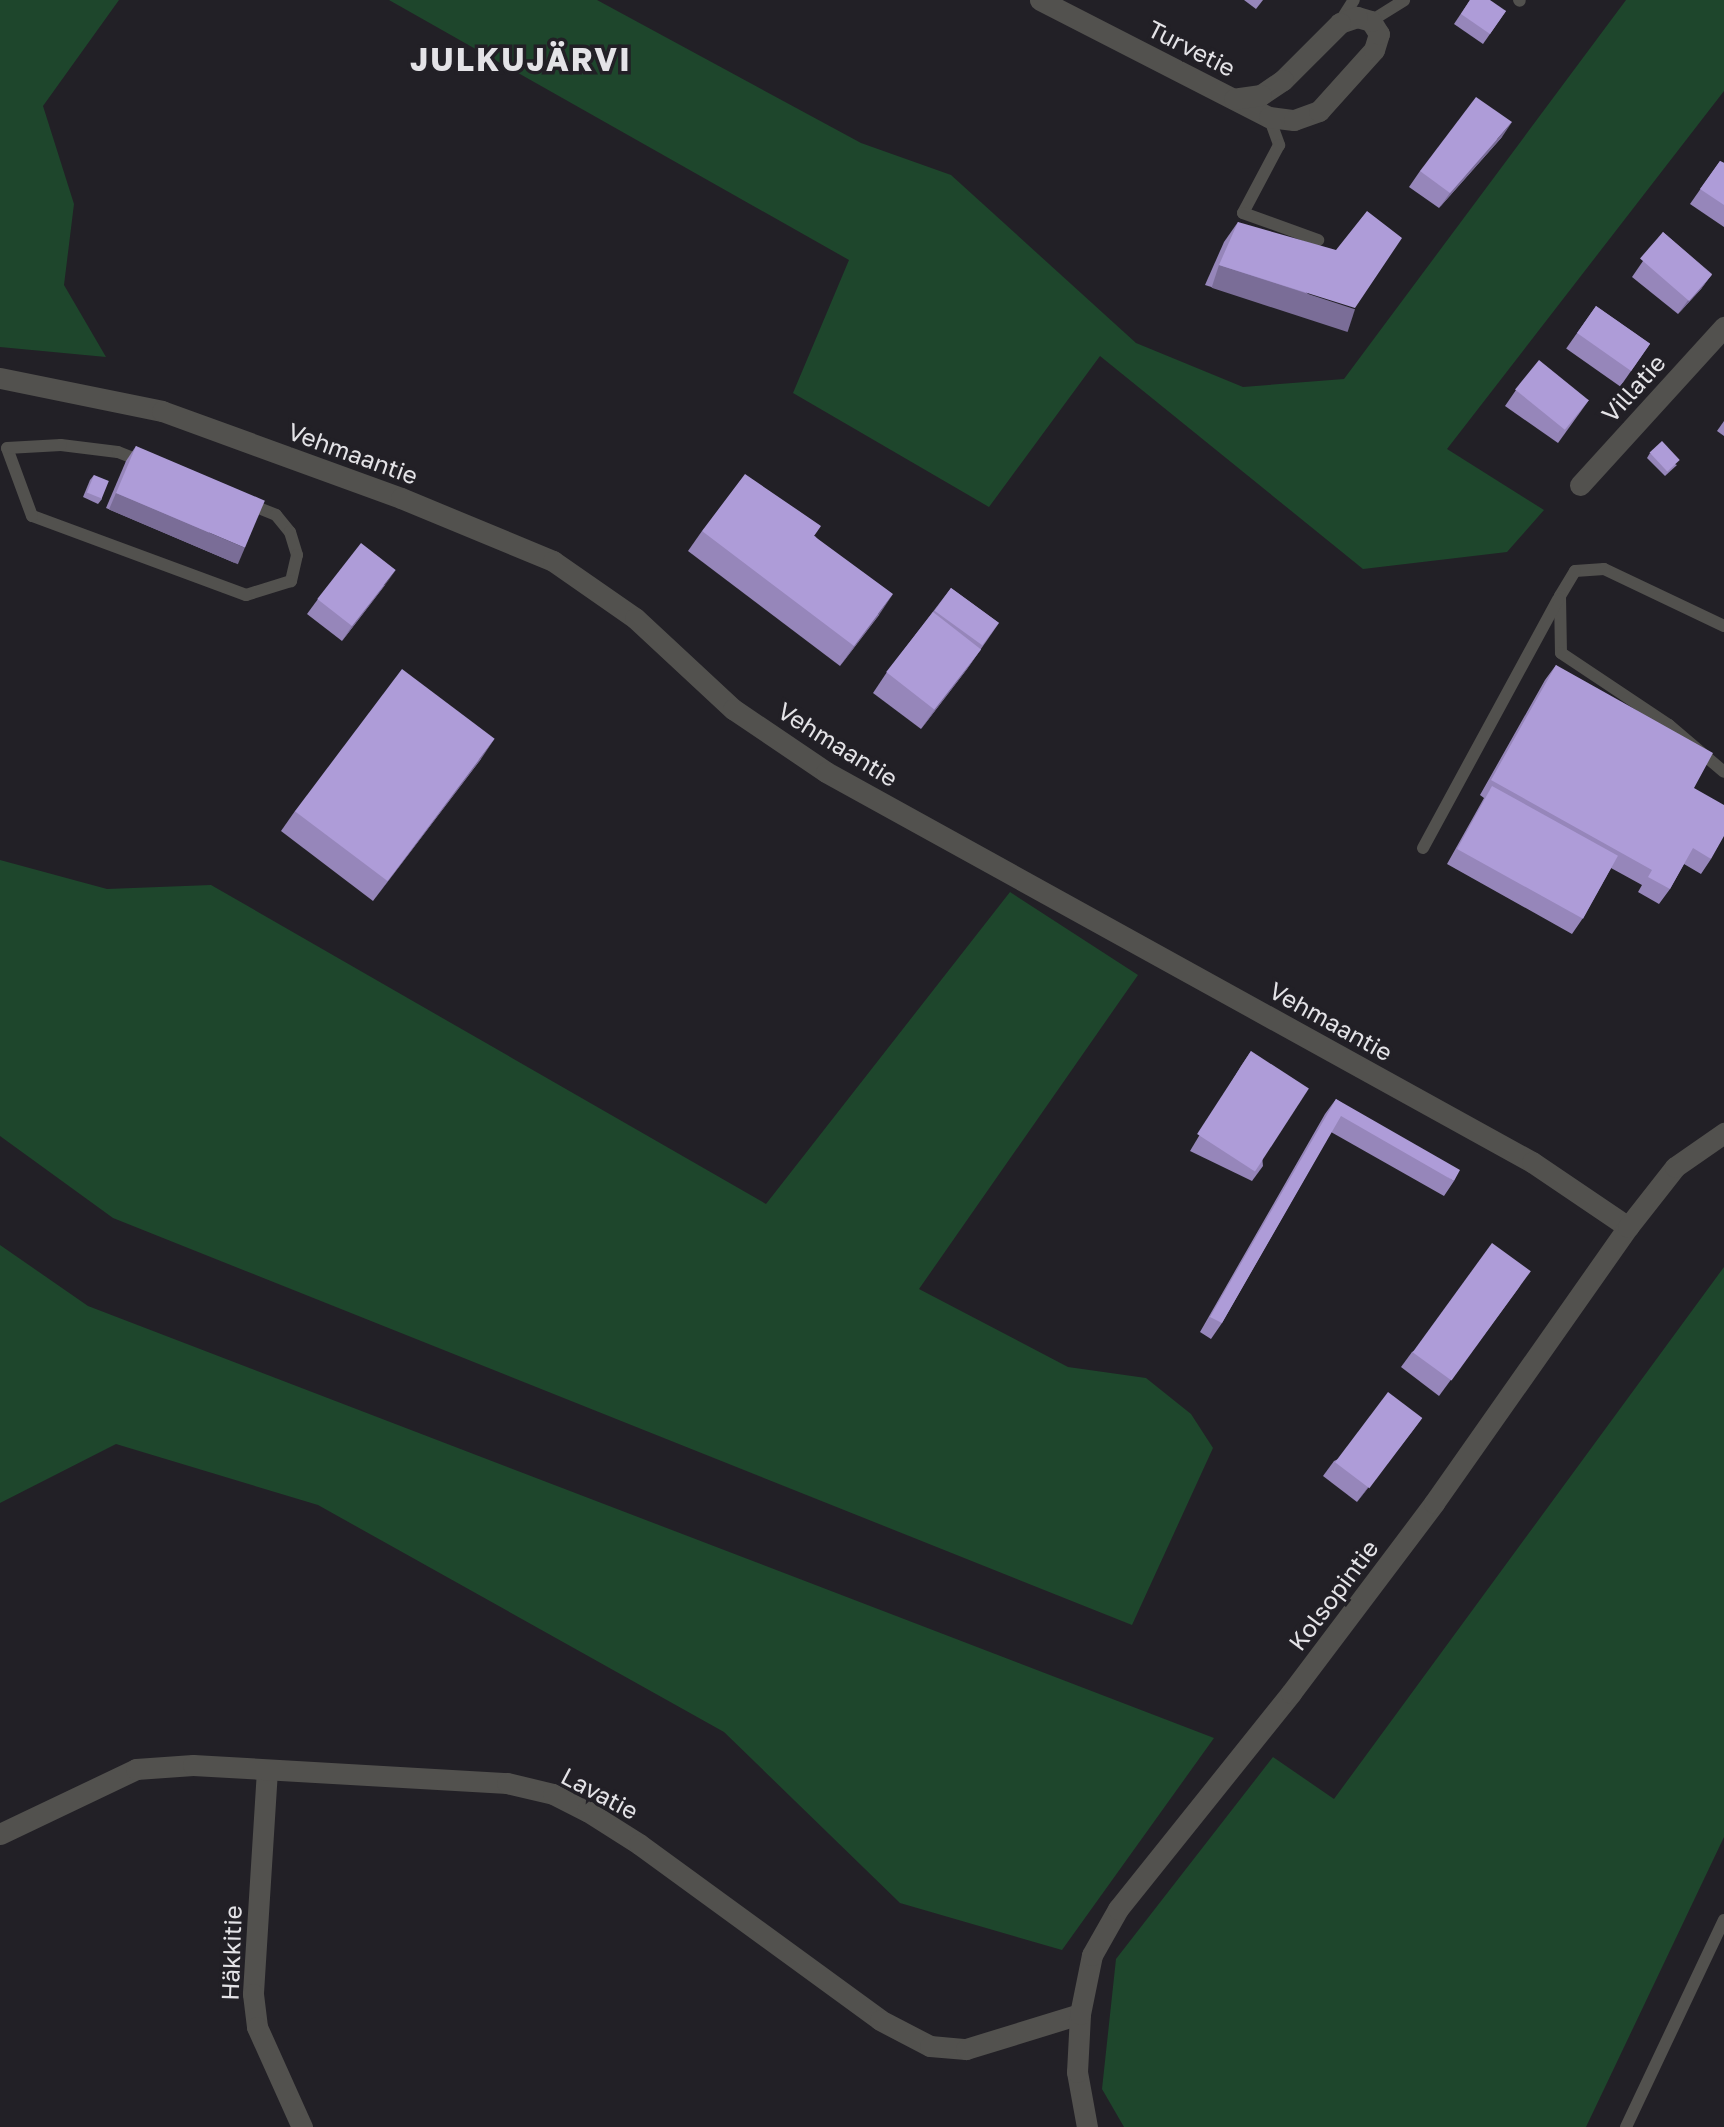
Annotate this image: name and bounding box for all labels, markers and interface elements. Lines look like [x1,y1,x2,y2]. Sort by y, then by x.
street label: Turvetie [1144,14,1240,82]
district label: JULKUJÄRVI [411,40,631,78]
street label: Villatie [1595,348,1671,428]
street label: Vehmaantie [284,416,422,490]
street label: Vehmaantie [773,696,903,792]
street label: Vehmaantie [1264,975,1398,1067]
street label: Kolsopintie [1282,1534,1384,1656]
street label: Lavatie [557,1761,643,1825]
street label: Häkkitie [215,1905,247,2001]

